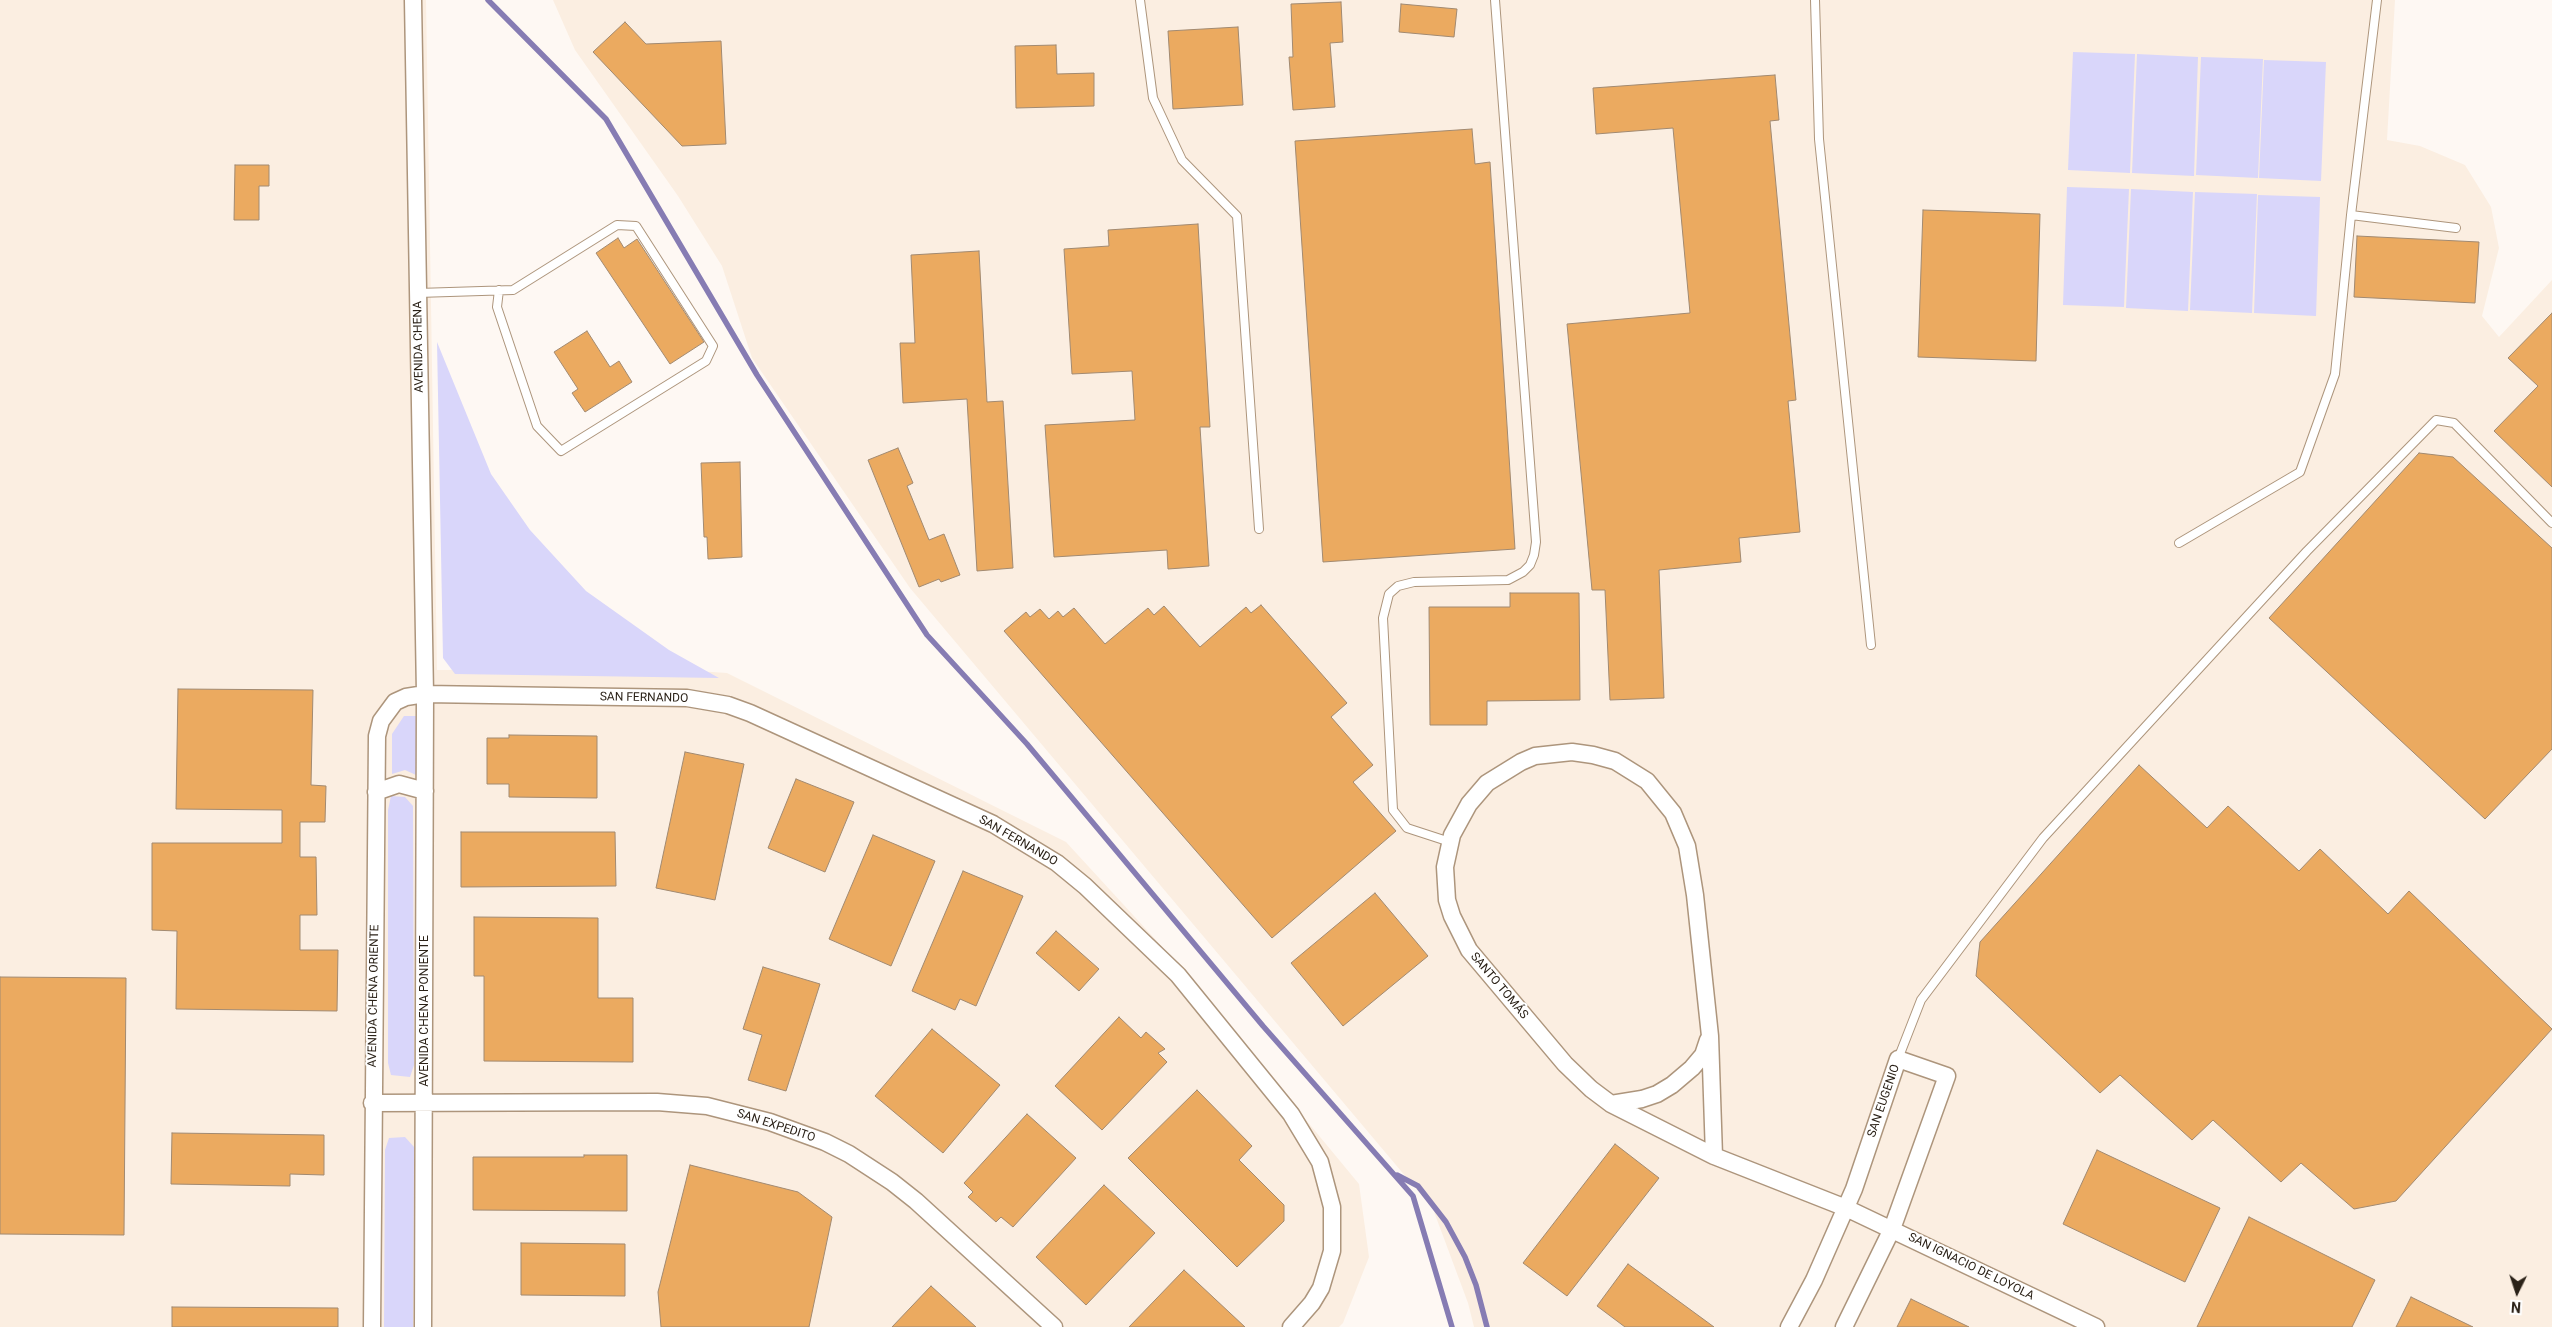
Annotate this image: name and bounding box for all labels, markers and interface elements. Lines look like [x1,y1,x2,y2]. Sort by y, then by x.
street label: AVENIDA CHENA [411,301,427,393]
street label: SAN FERNANDO [600,690,688,706]
street label: SAN FERNANDO [976,813,1060,869]
street label: AVENIDA CHENA ORIENTE [366,924,382,1068]
street label: AVENIDA CHENA PONIENTE [418,935,432,1087]
street label: SANTO TOMÁS [1467,950,1531,1022]
street label: SAN EUGENIO [1865,1063,1903,1139]
street label: SAN EXPEDITO [735,1107,817,1145]
street label: SAN IGNACIO DE LOYOLA [1906,1230,2036,1304]
north arrow [2492,1267,2542,1317]
text: N [2510,1299,2521,1315]

